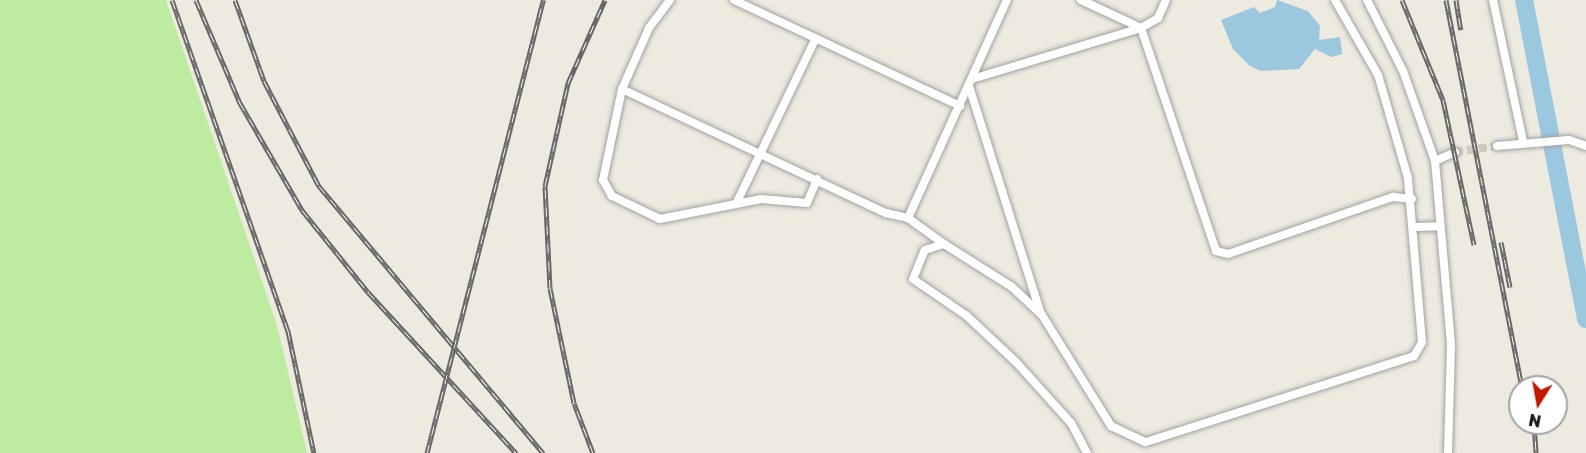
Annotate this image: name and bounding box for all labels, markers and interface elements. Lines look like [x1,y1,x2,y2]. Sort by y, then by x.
north arrow [1508,375,1568,435]
text: N [1527,410,1543,432]

